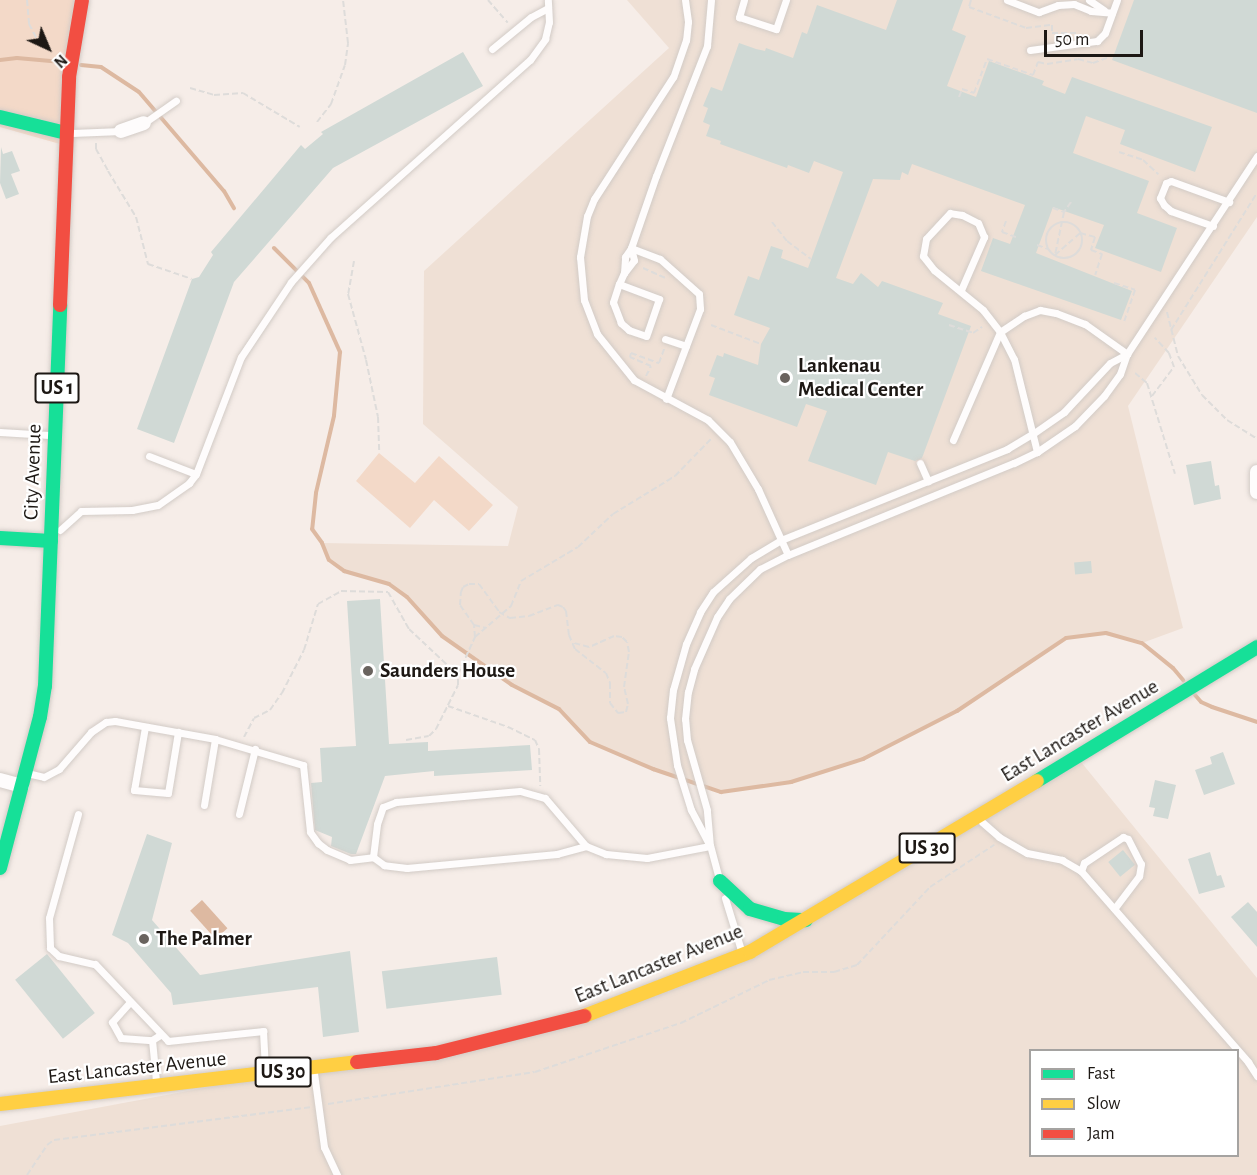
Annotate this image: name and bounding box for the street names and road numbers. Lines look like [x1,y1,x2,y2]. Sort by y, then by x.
road number: US 1 [34,371,80,405]
street label: City Avenue [19,423,47,521]
street label: East Lancaster Avenue [997,674,1163,788]
road number: US 30 [898,831,956,865]
street label: East Lancaster Avenue [571,919,747,1009]
street label: East Lancaster Avenue [47,1046,227,1090]
road number: US 30 [254,1055,312,1089]

